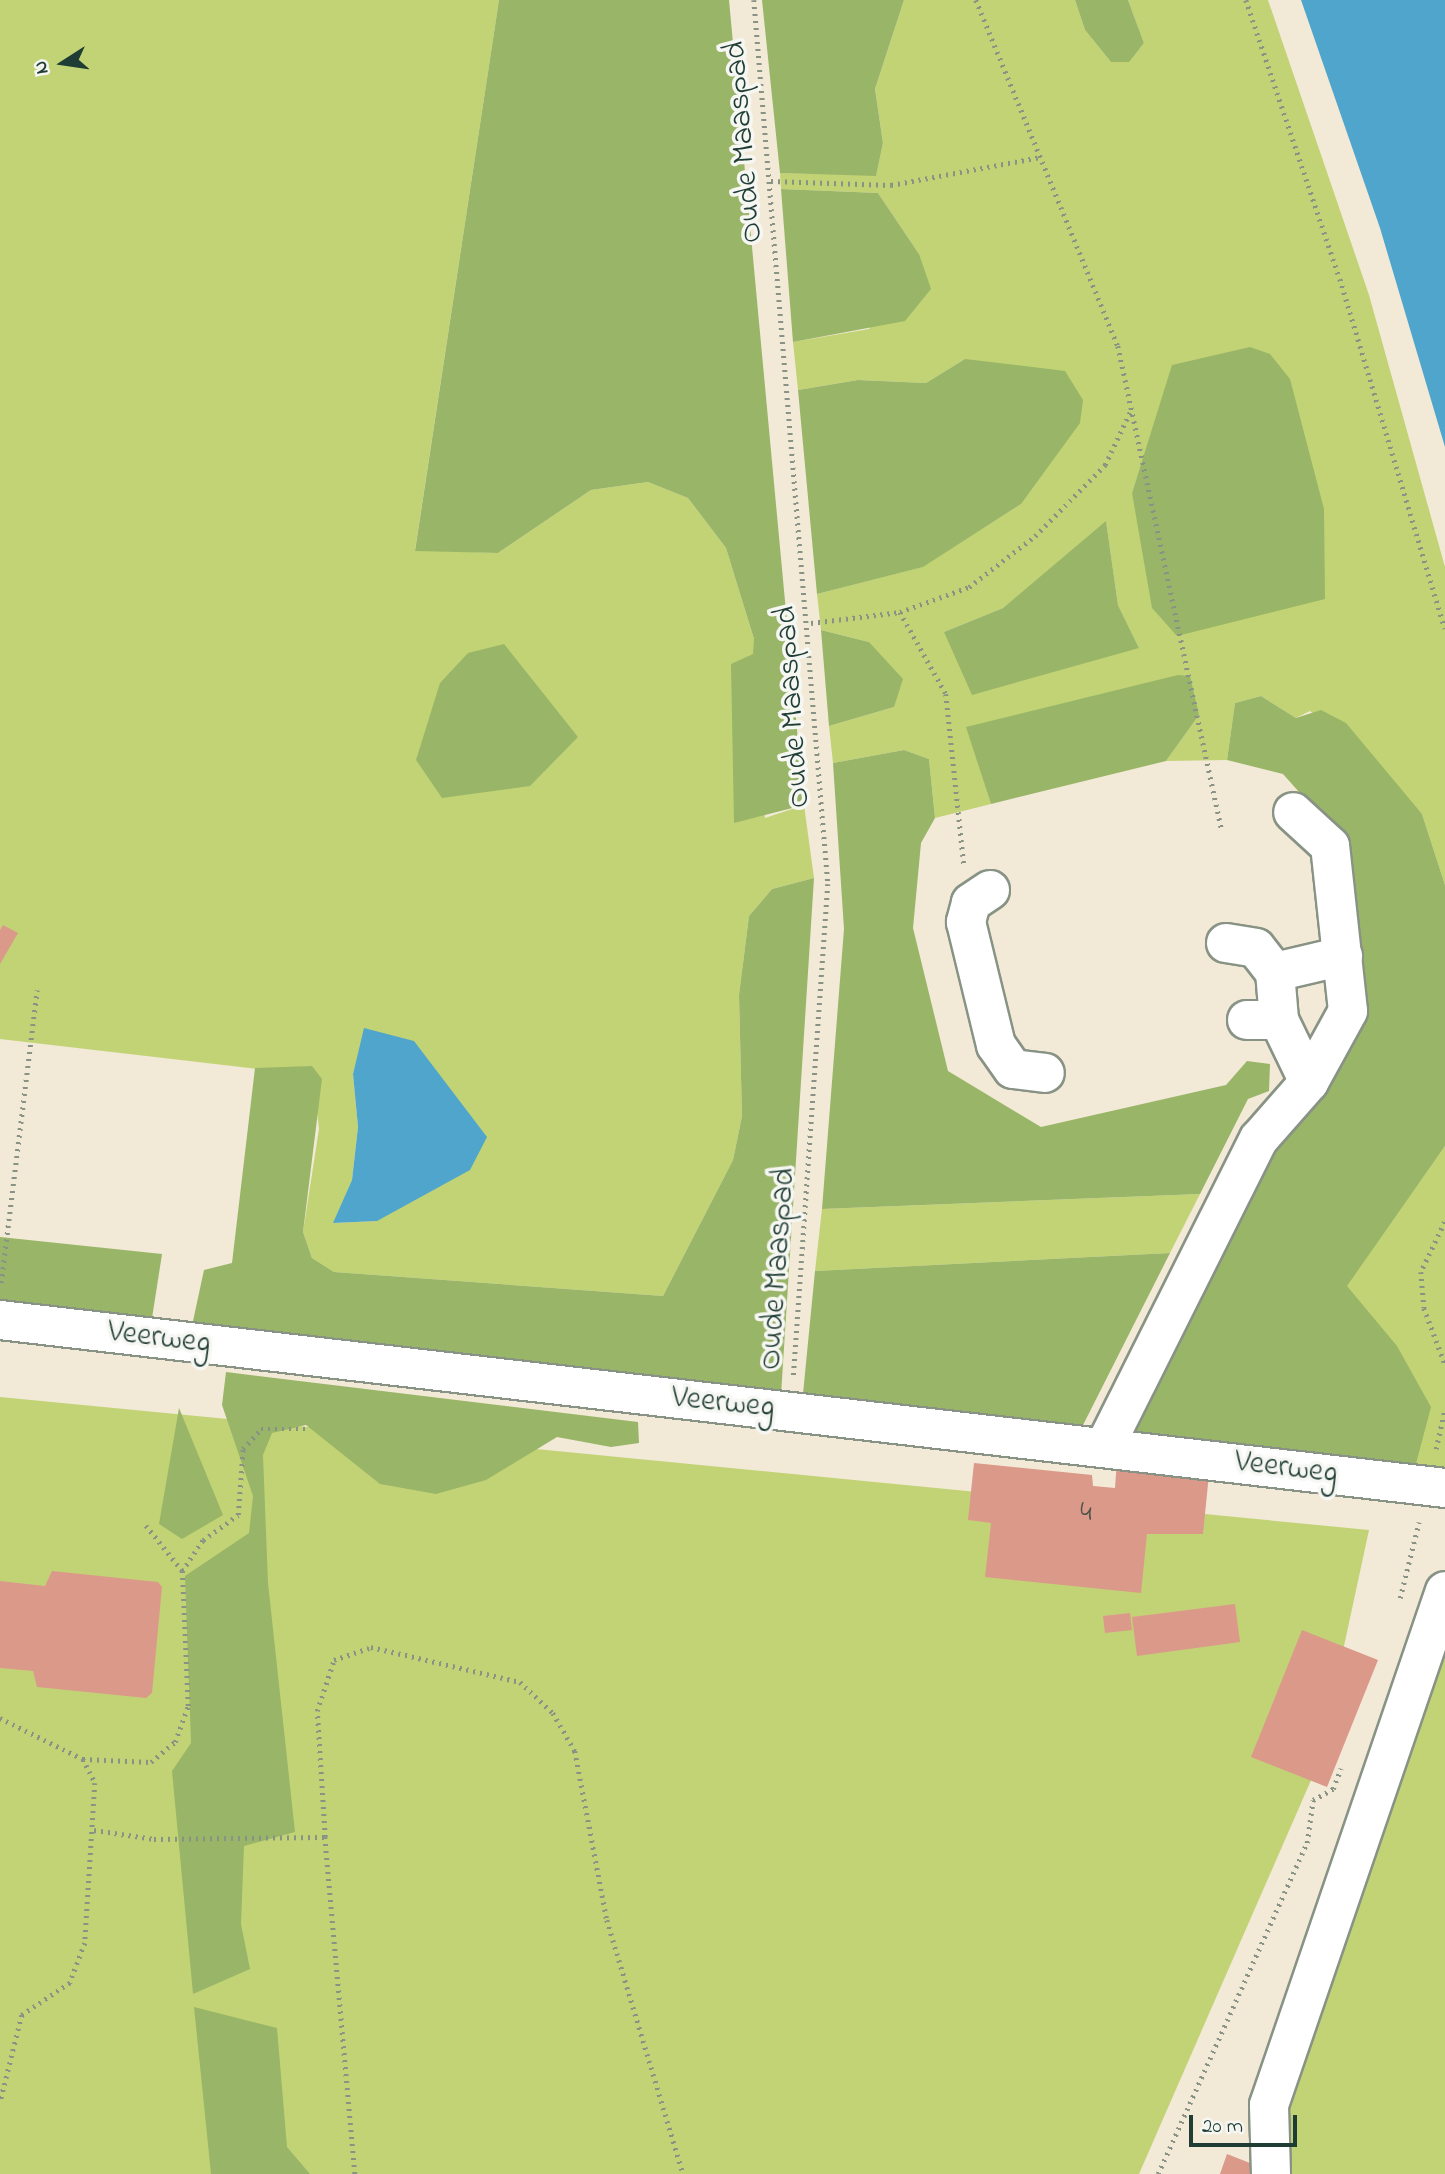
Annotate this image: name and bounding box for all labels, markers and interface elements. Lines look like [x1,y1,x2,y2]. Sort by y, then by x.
north arrow [28,28,98,98]
street label: Oude Maaspad [717,39,773,245]
text: N [27,58,57,77]
street label: Oude Maaspad [768,605,820,809]
street label: Oude Maaspad [753,1167,805,1371]
street label: Veerweg [105,1314,213,1364]
street label: Veerweg [670,1380,776,1428]
street label: Veerweg [1232,1444,1340,1494]
house number: 4 [1080,1497,1092,1531]
scale bar [1193,2100,1302,2144]
text: 20 m [1202,2112,1243,2142]

